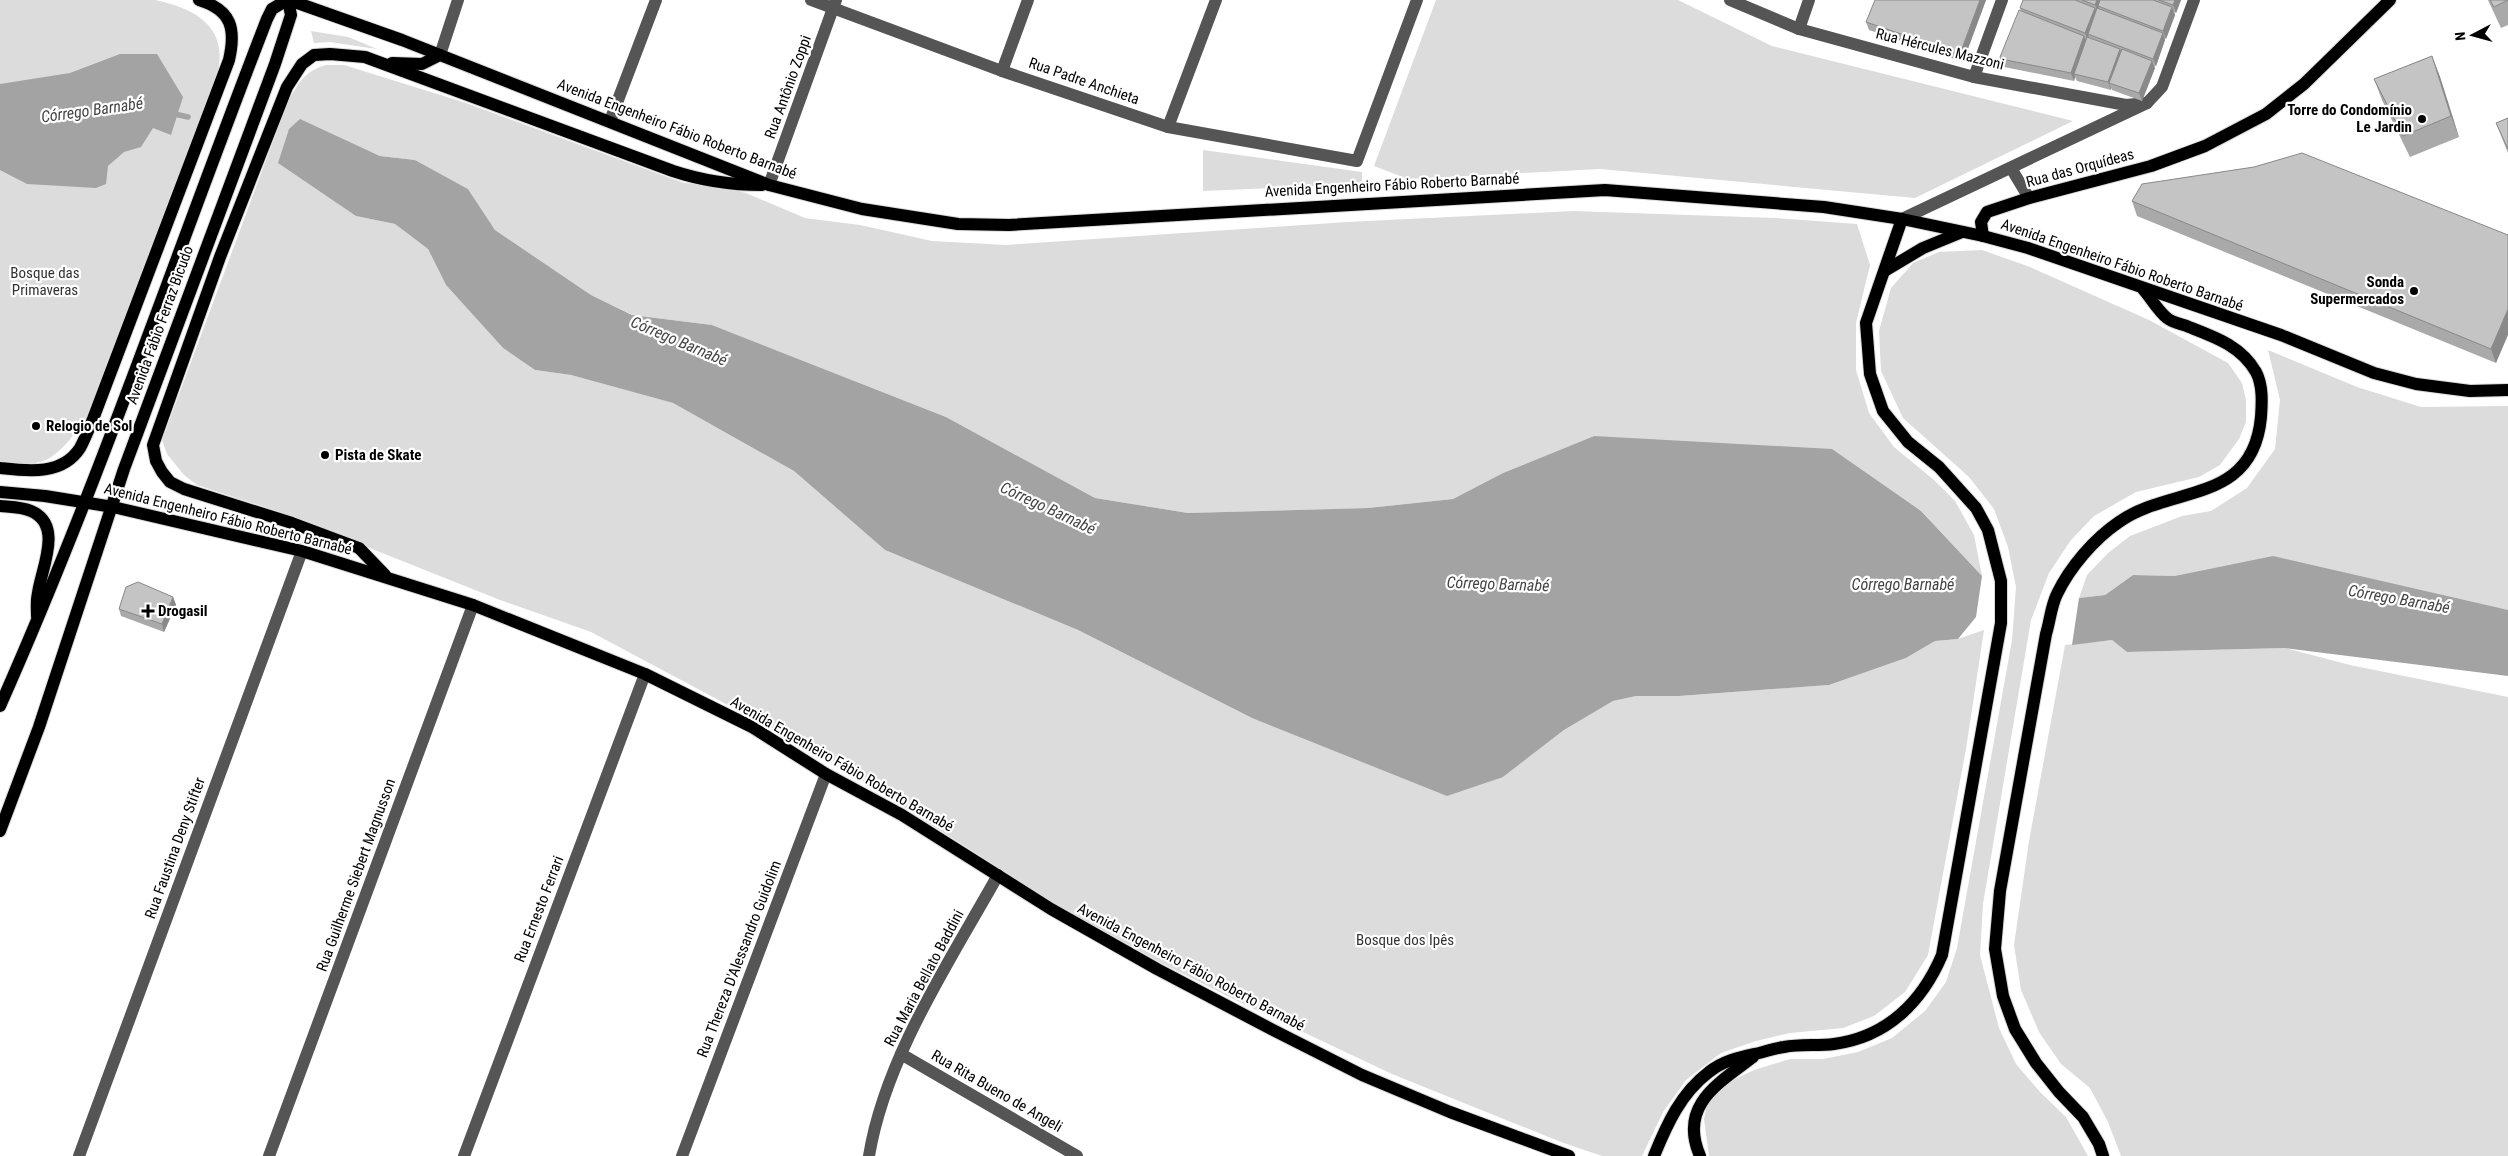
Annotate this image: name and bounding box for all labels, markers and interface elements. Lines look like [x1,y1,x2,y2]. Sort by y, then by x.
north arrow [2448,10,2498,60]
street label: Rua Hércules Mazzoni [1874,24,2006,74]
text: N [2452,31,2468,41]
street label: Rua Antônio Zoppi [761,33,815,141]
street label: Rua Padre Anchieta [1026,54,1142,108]
street label: Avenida Engenheiro Fábio Roberto Barnabé [555,75,799,183]
water label: Córrego Barnabé [40,93,145,127]
place label: Torre do Condomínio Le Jardin [2287,101,2412,136]
marker: Torre do Condomínio Le Jardin [2416,113,2428,125]
street label: Rua das Orquídeas [2024,145,2136,191]
street label: Avenida Engenheiro Fábio Roberto Barnabé [1264,169,1520,201]
street label: Avenida Engenheiro Fábio Roberto Barnabé [1999,215,2245,315]
street label: Avenida Fábio Ferraz Bicudo [123,243,197,407]
park label: Bosque das Primaveras [10,264,80,299]
place label: Sonda Supermercados [2310,273,2404,308]
marker: Sonda Supermercados [2408,285,2420,297]
water label: Córrego Barnabé [628,312,731,370]
place label: Relogio de Sol [46,417,132,435]
marker: Relogio de Sol [30,420,42,432]
place label: Pista de Skate [335,446,421,464]
marker: Pista de Skate [319,449,331,461]
water label: Córrego Barnabé [997,478,1099,539]
street label: Avenida Engenheiro Fábio Roberto Barnabé [102,479,354,559]
water label: Córrego Barnabé [1446,573,1550,595]
water label: Córrego Barnabé [1852,575,1955,594]
water label: Córrego Barnabé [2347,581,2452,617]
place label: Drogasil [158,602,208,620]
marker: Drogasil [142,605,154,617]
street label: Avenida Engenheiro Fábio Roberto Barnabé [727,692,957,836]
street label: Rua Faustina Deny Stifter [141,775,209,921]
street label: Rua Guilherme Siebert Magnusson [313,776,399,974]
street label: Rua Ernesto Ferrari [510,853,568,965]
street label: Rua Thereza D'Alessandro Guidolim [693,858,785,1060]
street label: Avenida Engenheiro Fábio Roberto Barnabé [1074,899,1308,1035]
street label: Rua Maria Bellato Baddini [880,907,968,1049]
park label: Bosque dos Ipês [1356,931,1454,949]
street label: Rua Rita Bueno de Angeli [928,1046,1066,1136]

